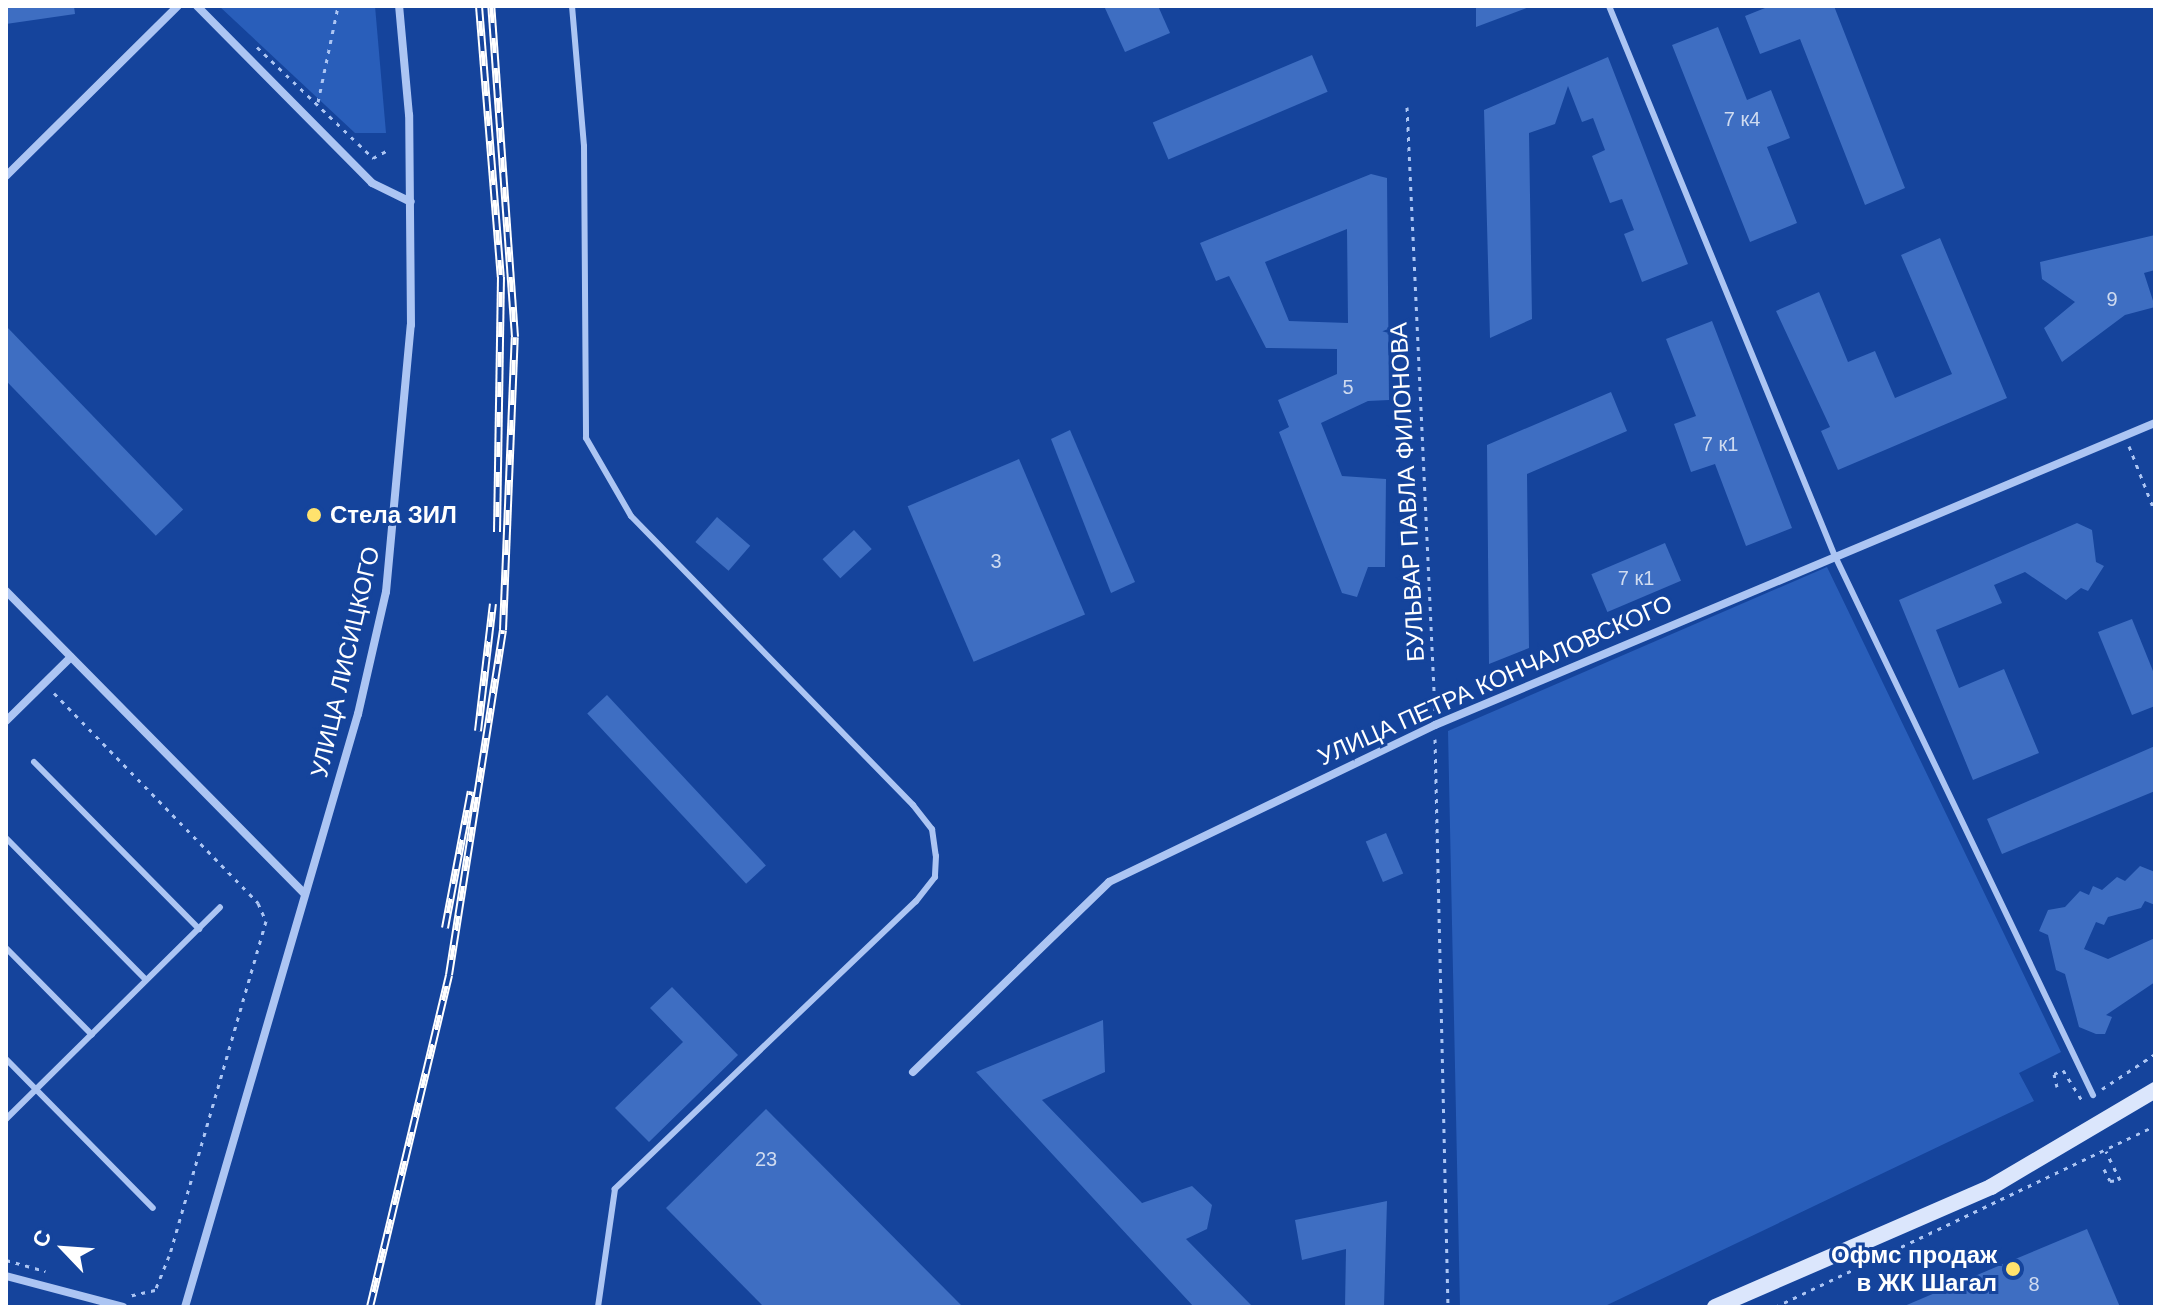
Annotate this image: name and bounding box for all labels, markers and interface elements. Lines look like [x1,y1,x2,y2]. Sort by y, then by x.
house number: 7 к4 [1724,107,1760,131]
house number: 9 [2106,287,2118,311]
street label: БУЛЬВАР ПАВЛА ФИЛОНОВА [1384,322,1430,662]
house number: 5 [1342,375,1354,399]
house number: 7 к1 [1702,432,1738,456]
place label: Стела ЗИЛ [330,501,457,529]
marker: Стела ЗИЛ [305,506,323,524]
street label: УЛИЦА ЛИСИЦКОГО [304,544,386,780]
house number: 3 [990,549,1002,573]
house number: 7 к1 [1618,566,1654,590]
street label: УЛИЦА ПЕТРА КОНЧАЛОВСКОГО [1313,589,1677,771]
house number: 23 [755,1147,777,1171]
north arrow [24,1209,104,1289]
text: С [27,1226,56,1251]
place label: Офмс продаж в ЖК Шагал [1831,1241,1997,1297]
marker: Офмс продаж в ЖК Шагал [2004,1260,2022,1278]
house number: 8 [2028,1272,2040,1296]

